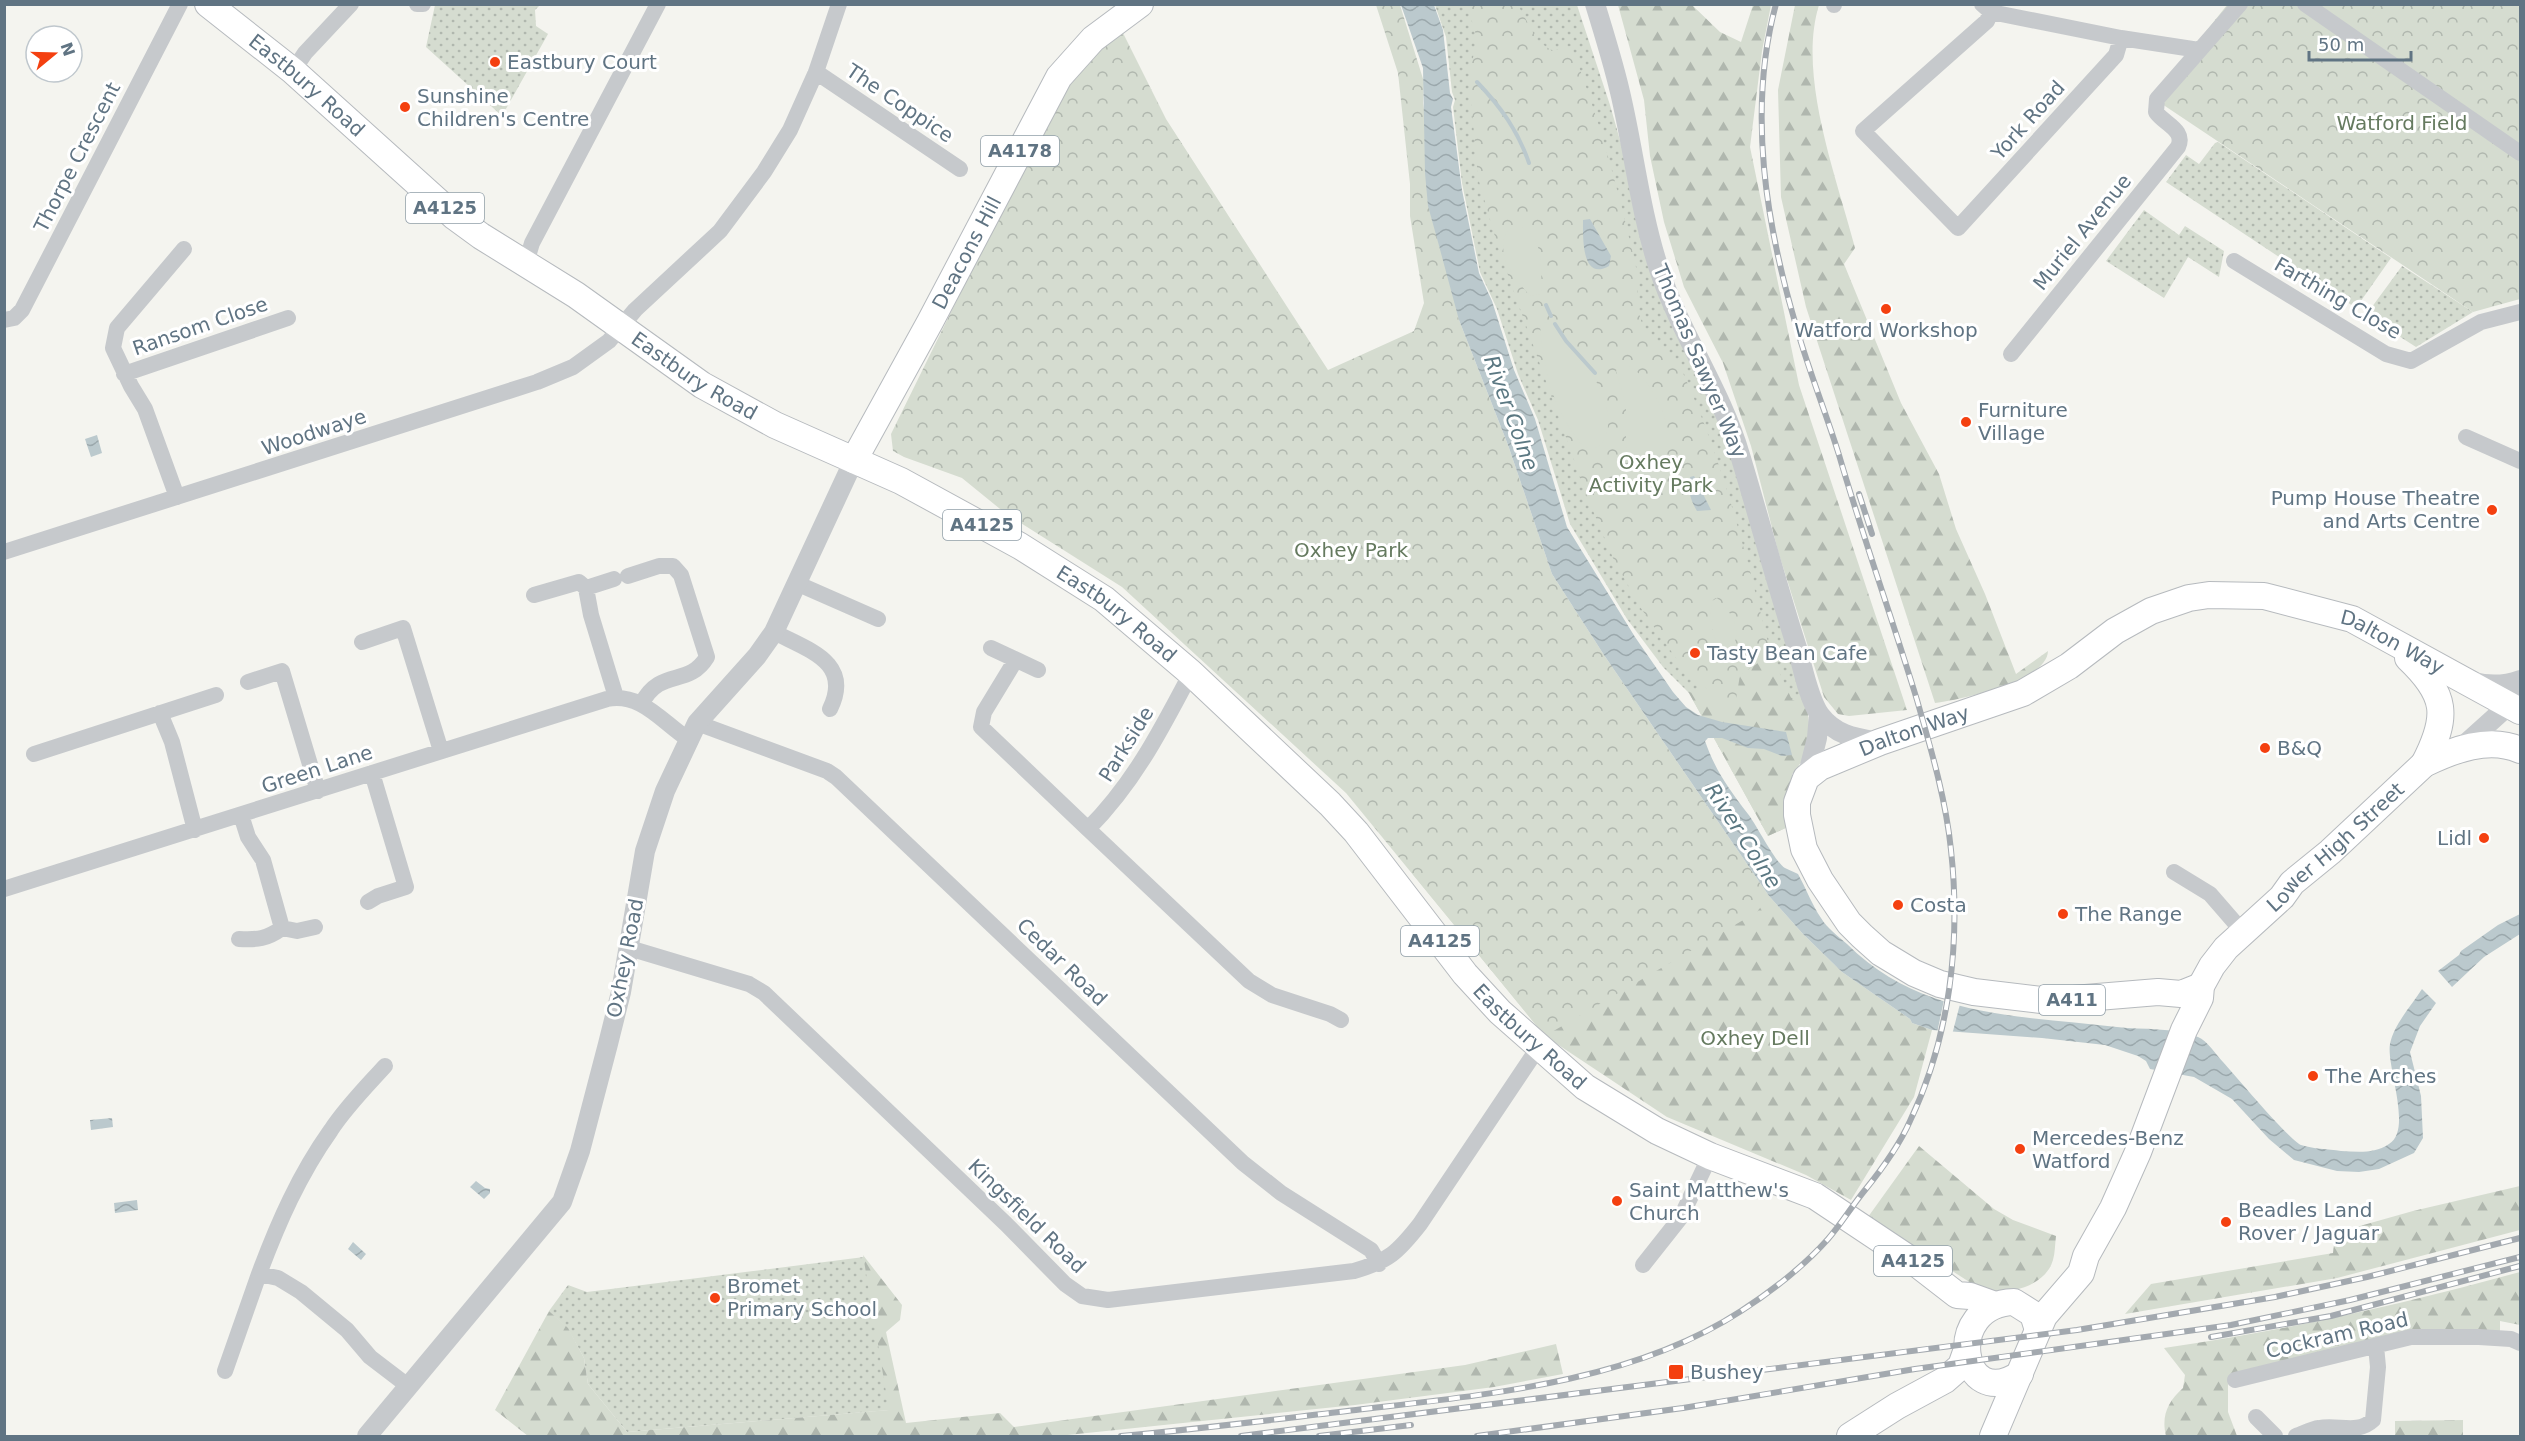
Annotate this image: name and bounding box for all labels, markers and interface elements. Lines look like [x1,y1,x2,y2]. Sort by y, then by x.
north arrow [24,24,84,84]
scale bar [2309,24,2411,62]
street label: Eastbury Road [244,29,370,142]
text: 50 m [2318,34,2364,55]
text: N [57,40,79,59]
place label: Eastbury Court [507,50,657,74]
marker: Eastbury Court [488,55,502,69]
street label: The Coppice [841,58,958,148]
street label: York Road [1986,75,2070,165]
street label: Thorpe Crescent [28,78,125,237]
place label: Sunshine Children's Centre [417,84,589,131]
marker: Sunshine Children's Centre [398,100,412,114]
park label: Watford Field [2337,111,2467,135]
road number: A4178 [981,136,1059,166]
street label: Muriel Avenue [2028,169,2136,295]
street label: Deacons Hill [927,192,1006,313]
road number: A4125 [406,193,484,223]
street label: Farthing Close [2270,252,2406,344]
street label: Thomas Sawyer Way [1648,260,1752,462]
street label: Ransom Close [129,292,271,360]
marker: Watford Workshop [1879,302,1893,316]
place label: Watford Workshop [1794,318,1978,342]
street label: Eastbury Road [627,327,762,425]
water label: River Colne [1479,352,1543,474]
place label: Furniture Village [1978,398,2068,445]
street label: Woodwaye [259,404,369,460]
marker: Furniture Village [1959,415,1973,429]
park label: Oxhey Activity Park [1589,450,1714,497]
place label: Pump House Theatre and Arts Centre [2271,486,2480,533]
marker: Pump House Theatre and Arts Centre [2485,503,2499,517]
road number: A4125 [943,510,1021,540]
park label: Oxhey Park [1294,538,1408,562]
street label: Eastbury Road [1052,560,1181,667]
street label: Dalton Way [2338,605,2449,679]
place label: Tasty Bean Cafe [1706,641,1868,665]
marker: Tasty Bean Cafe [1688,646,1702,660]
street label: Dalton Way [1855,700,1972,761]
street label: Parkside [1094,702,1158,786]
place label: B&Q [2277,736,2322,760]
street label: Green Lane [258,740,376,798]
marker: B&Q [2258,741,2272,755]
street label: Lower High Street [2262,777,2409,917]
water label: River Colne [1700,779,1786,893]
place label: Lidl [2437,826,2472,850]
marker: Lidl [2477,831,2491,845]
place label: Costa [1910,893,1967,917]
street label: Oxhey Road [602,896,648,1020]
marker: Costa [1891,898,1905,912]
place label: The Range [2074,902,2182,926]
marker: The Range [2056,907,2070,921]
street label: Cedar Road [1012,913,1112,1011]
road number: A4125 [1401,926,1479,956]
street label: Eastbury Road [1468,979,1591,1095]
road number: A411 [2039,985,2105,1015]
park label: Oxhey Dell [1700,1026,1810,1050]
place label: The Arches [2324,1064,2436,1088]
marker: The Arches [2306,1069,2320,1083]
place label: Mercedes-Benz Watford [2032,1126,2184,1173]
marker: Mercedes-Benz Watford [2013,1142,2027,1156]
street label: Kingsfield Road [963,1154,1091,1278]
place label: Saint Matthew's Church [1629,1178,1789,1225]
marker: Saint Matthew's Church [1610,1194,1624,1208]
place label: Beadles Land Rover / Jaguar [2238,1198,2380,1245]
marker: Beadles Land Rover / Jaguar [2219,1215,2233,1229]
road number: A4125 [1874,1246,1952,1276]
place label: Bromet Primary School [727,1274,877,1321]
marker: Bromet Primary School [708,1291,722,1305]
street label: Cockram Road [2264,1307,2410,1363]
place label: Bushey [1690,1360,1764,1384]
marker: Bushey [1667,1363,1685,1381]

